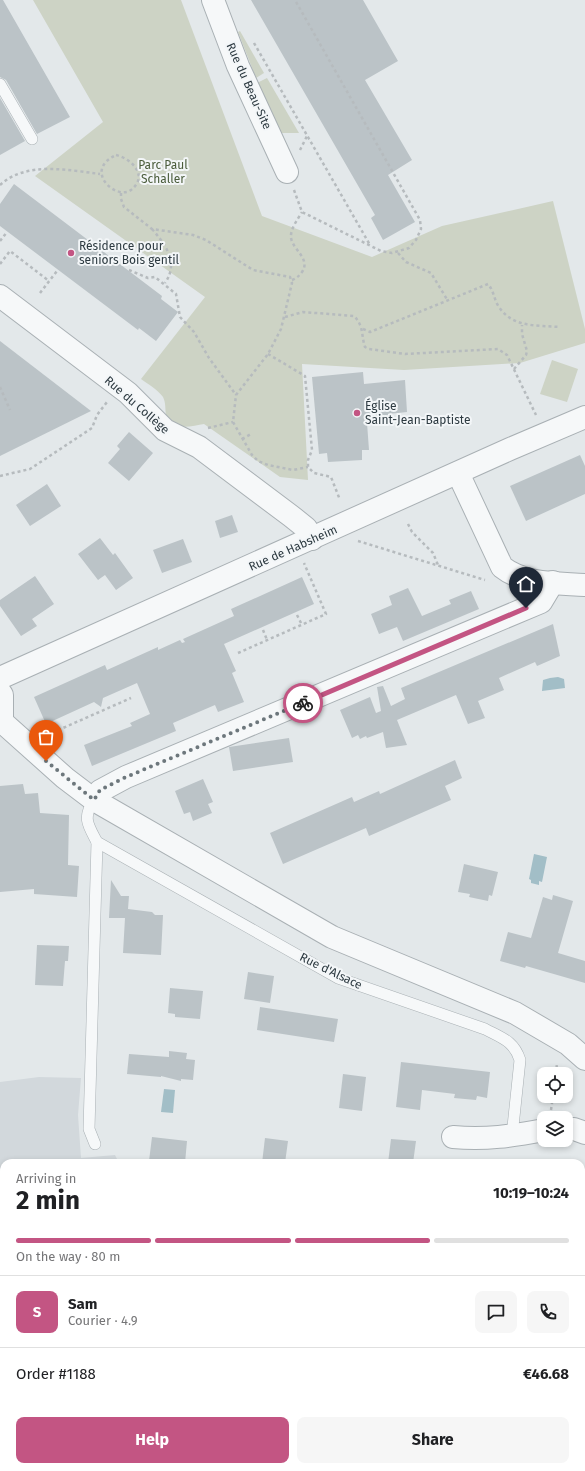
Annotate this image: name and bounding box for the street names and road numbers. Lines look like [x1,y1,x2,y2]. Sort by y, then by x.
street label: Rue du Beau-Site [224,40,274,132]
street label: Rue du Collège [102,373,172,437]
street label: Rue de Habsheim [247,522,339,574]
street label: Rue d'Alsace [297,950,365,992]

